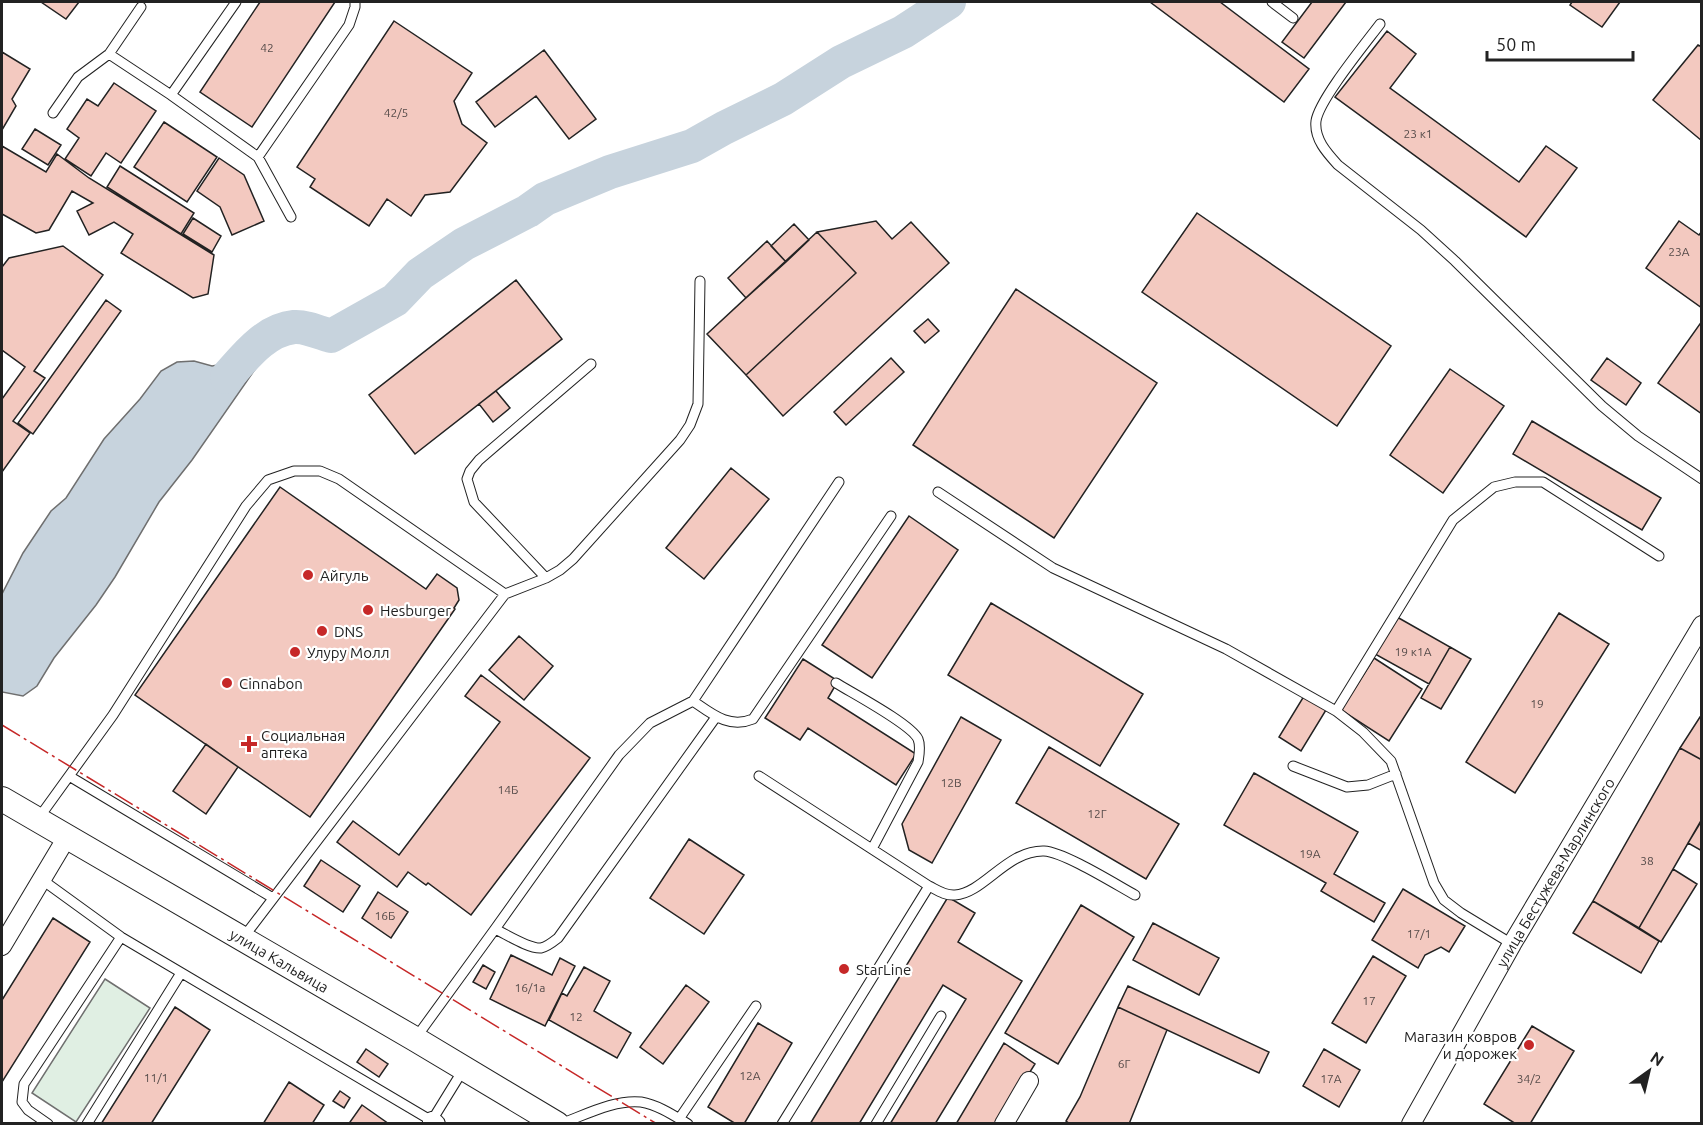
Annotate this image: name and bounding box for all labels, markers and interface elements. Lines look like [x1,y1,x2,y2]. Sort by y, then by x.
scale bar [1487,24,1632,62]
text: 50 m [1496,34,1536,54]
house number: 42 [260,41,274,54]
house number: 42/5 [384,106,408,119]
house number: 23 к1 [1403,127,1433,140]
house number: 23А [1668,245,1690,258]
place label: Айгуль [320,567,369,584]
marker: Айгуль [301,568,315,582]
place label: Hesburger [380,602,451,619]
marker: Hesburger [361,603,375,617]
place label: DNS [334,623,363,640]
marker: DNS [315,624,329,638]
place label: Улуру Молл [307,644,389,661]
marker: Улуру Молл [288,645,302,659]
house number: 19 к1А [1394,645,1432,658]
place label: Cinnabon [239,675,303,692]
marker: Cinnabon [220,676,234,690]
house number: 19 [1530,697,1544,710]
place label: Социальная аптека [261,727,345,761]
marker: Социальная аптека [242,737,256,751]
street label: улица Бестужева-Марлинского [1492,775,1618,970]
house number: 12В [940,776,962,789]
house number: 14Б [498,783,518,796]
house number: 12Г [1087,807,1107,820]
house number: 19А [1299,847,1321,860]
house number: 38 [1640,854,1654,867]
house number: 16Б [375,909,395,922]
street label: улица Кальвица [227,925,332,996]
house number: 17/1 [1407,927,1431,940]
place label: StarLine [856,961,911,978]
marker: StarLine [837,962,851,976]
house number: 16/1а [515,981,545,994]
house number: 17 [1362,994,1376,1007]
house number: 12 [569,1010,583,1023]
place label: Магазин ковров и дорожек [1404,1028,1517,1062]
marker: Магазин ковров и дорожек [1522,1038,1536,1052]
north arrow [1619,1041,1679,1101]
text: N [1647,1048,1667,1069]
house number: 6Г [1118,1057,1130,1070]
house number: 12А [739,1069,761,1082]
house number: 11/1 [144,1071,168,1084]
house number: 17А [1320,1072,1342,1085]
house number: 34/2 [1517,1072,1541,1085]

